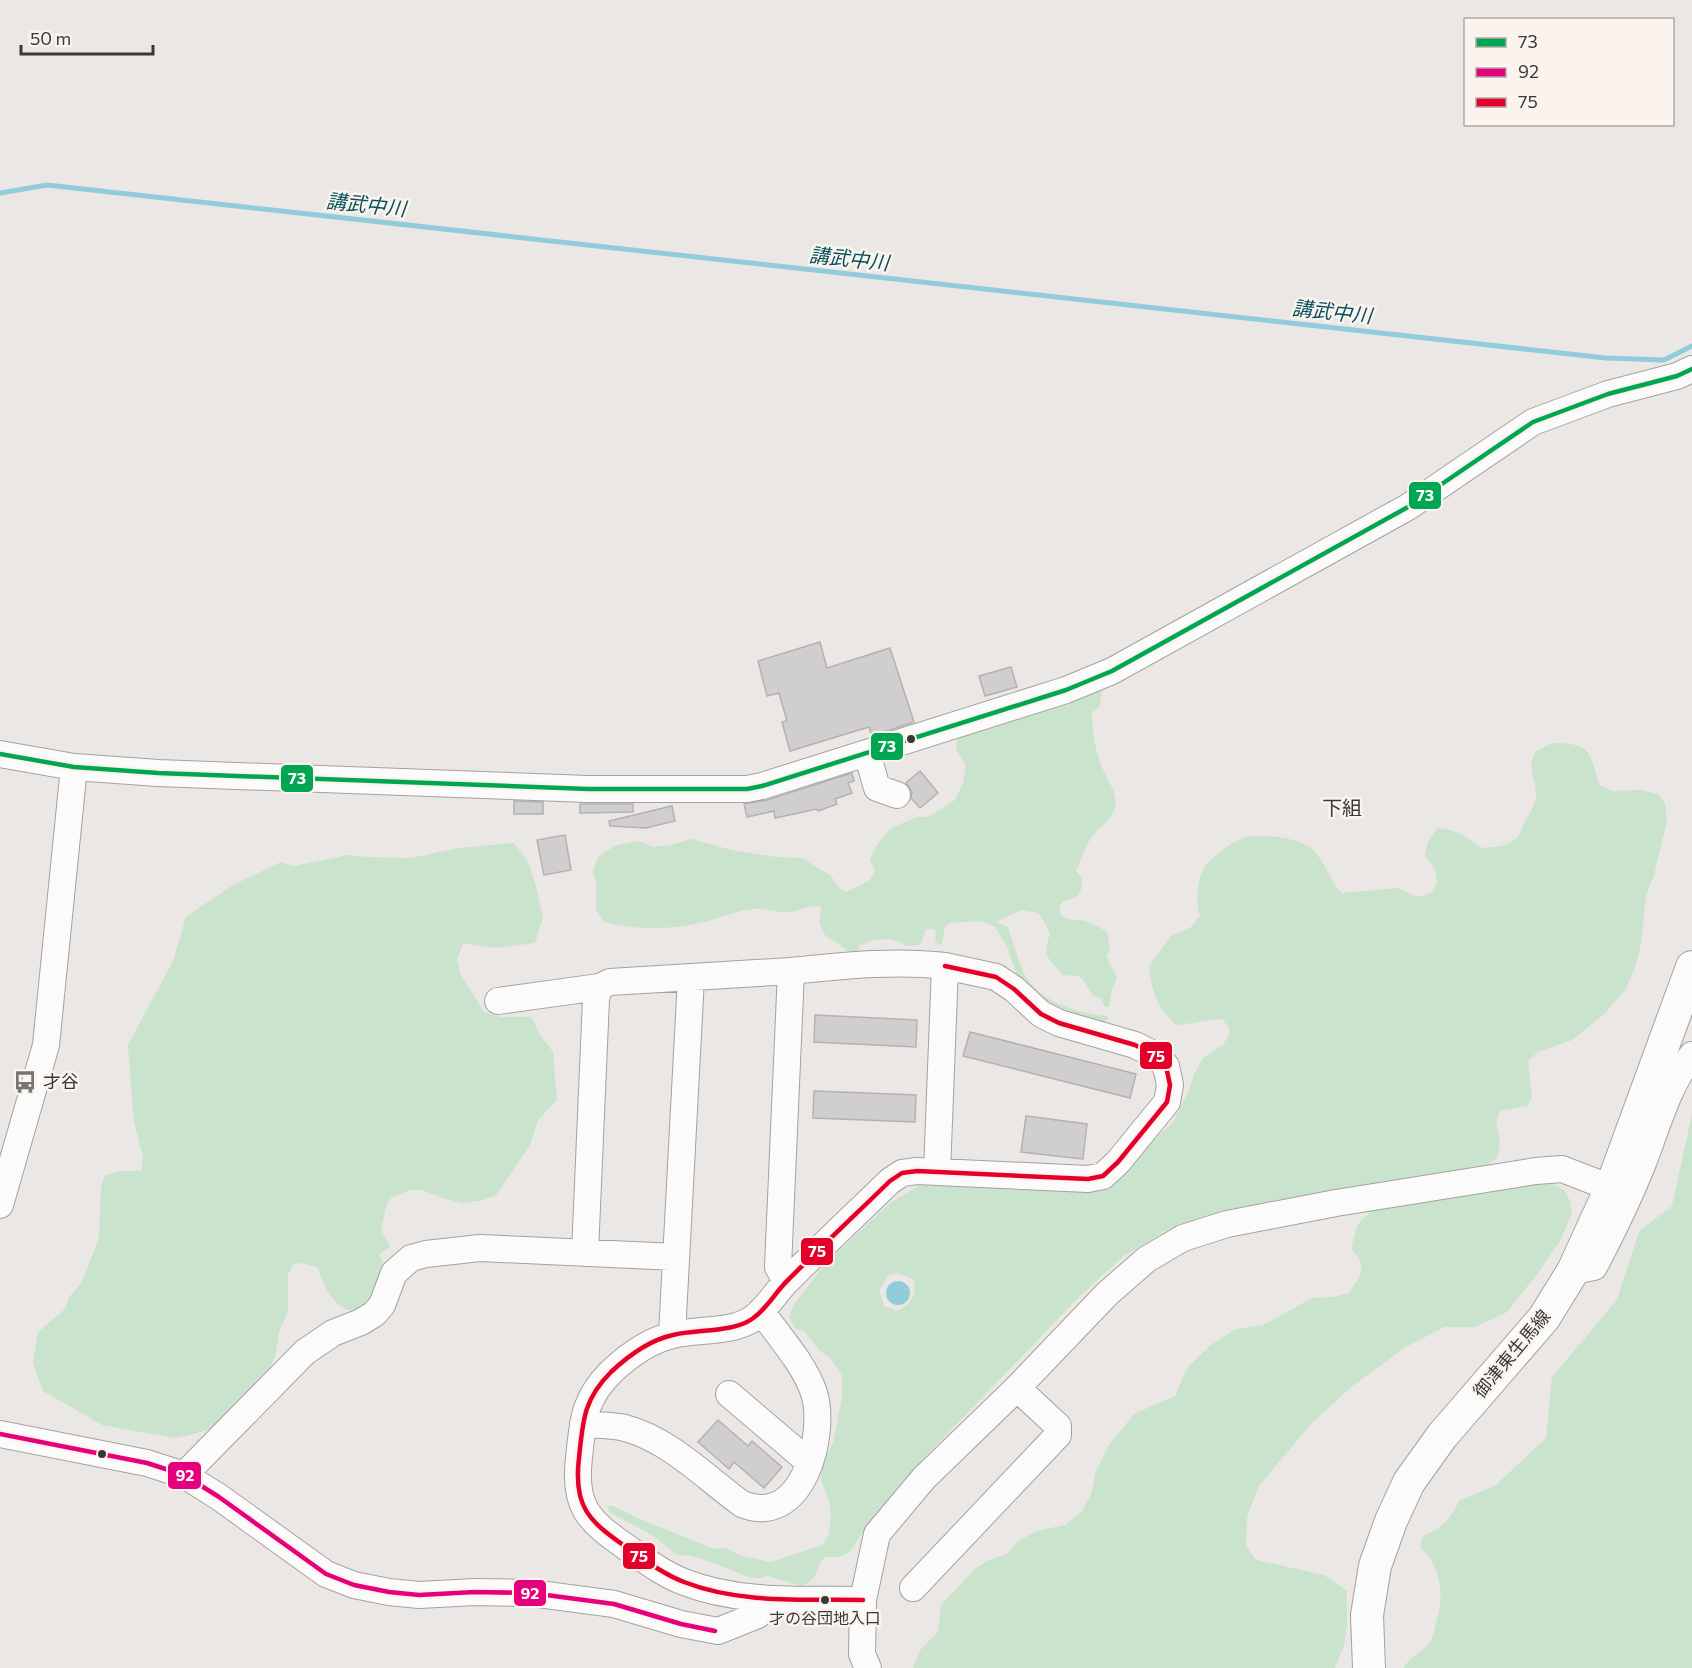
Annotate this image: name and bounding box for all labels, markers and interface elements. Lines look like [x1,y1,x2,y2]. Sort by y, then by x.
scale bar [21,18,153,56]
legend [1464,18,1674,126]
text: 50 m [30,27,71,49]
text: 73 [1518,30,1538,52]
text: 92 [1518,60,1539,82]
text: 75 [1518,90,1538,112]
water label: 講武中川 [325,188,409,220]
water label: 講武中川 [808,242,892,274]
water label: 講武中川 [1291,295,1375,327]
line badge: 73 [1408,481,1442,510]
text: 73 [1416,485,1434,504]
line badge: 73 [870,732,904,761]
unlabelled marker [905,733,917,745]
text: 73 [878,736,896,755]
line badge: 73 [280,764,314,793]
text: 73 [288,768,306,787]
district label: 下組 [1322,795,1362,819]
line badge: 75 [1139,1041,1173,1070]
text: 75 [1147,1046,1165,1065]
bus stop icon: 才谷 [12,1069,38,1095]
place label: 才谷 [43,1070,79,1092]
line badge: 75 [800,1237,834,1266]
text: 75 [808,1241,826,1260]
street label: 御津東生馬線 [1468,1305,1554,1402]
unlabelled marker [96,1448,108,1460]
line badge: 92 [167,1461,202,1490]
text: 92 [176,1465,194,1484]
line badge: 75 [622,1542,656,1570]
text: 75 [630,1546,648,1565]
line badge: 92 [513,1579,547,1607]
text: 92 [521,1583,539,1602]
marker: 才の谷団地入口 [819,1594,831,1606]
place label: 才の谷団地入口 [769,1608,881,1627]

